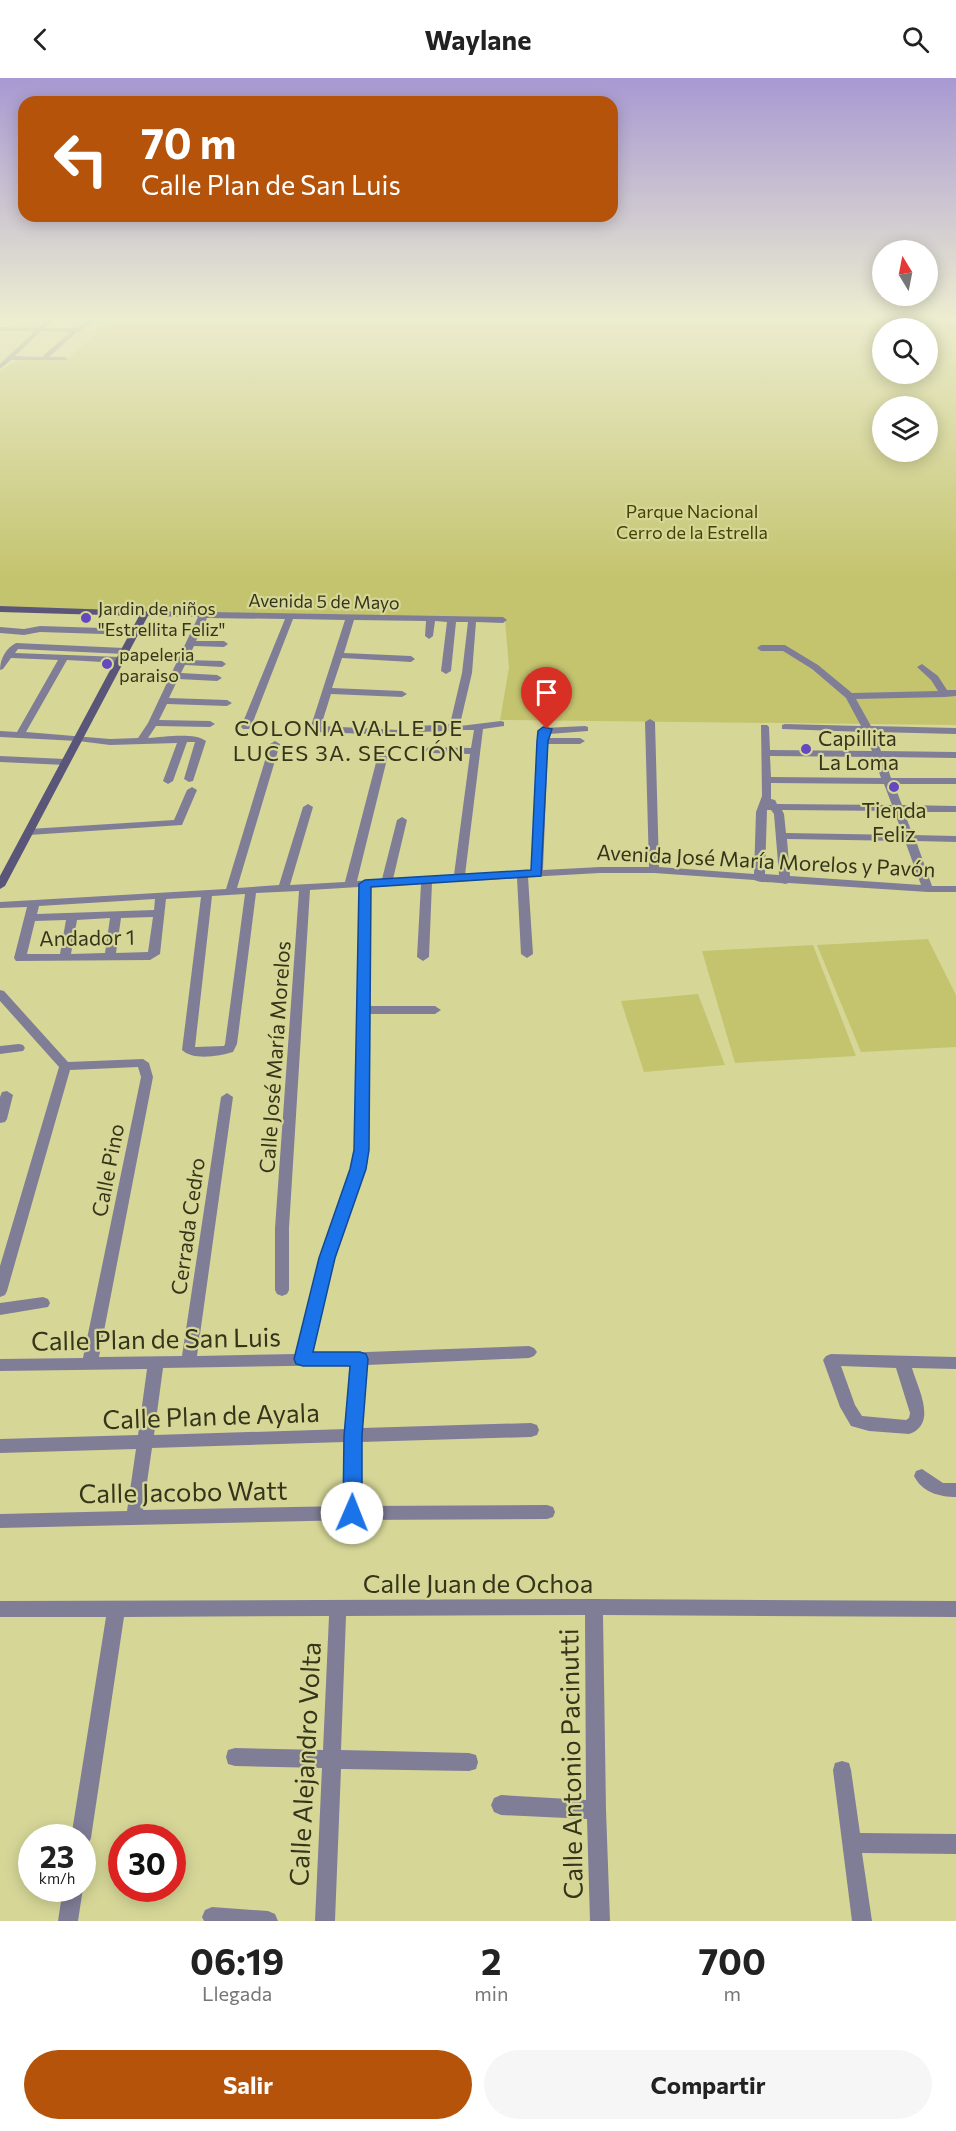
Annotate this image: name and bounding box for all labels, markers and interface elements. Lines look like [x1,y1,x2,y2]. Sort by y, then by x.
icon: back [24,23,57,56]
text: Waylane [425,23,531,56]
icon: search [899,23,932,56]
text: 70 m [141,116,236,168]
icon: left [42,120,120,198]
text: Calle Plan de San Luis [141,168,401,201]
north arrow [872,240,938,306]
map controls [872,240,938,462]
button: search [872,318,938,384]
button: layers [872,396,938,462]
park label: Parque Nacional Cerro de la Estrella [616,500,768,543]
street label: Avenida 5 de Mayo [248,589,400,613]
place label: Jardin de niños "Estrellita Feliz" [98,597,226,640]
marker: Jardin de niños "Estrellita Feliz" [79,611,93,625]
place label: papeleria paraiso [119,643,195,686]
marker: papeleria paraiso [100,657,114,671]
pin [521,667,572,729]
icon: arrive [530,676,563,709]
district label: COLONIA VALLE DE LUCES 3A. SECCIÓN [233,714,465,766]
place label: Capillita La Loma [818,725,899,774]
marker: Capillita La Loma [799,742,813,756]
marker: Tienda Feliz [887,780,901,794]
place label: Tienda Feliz [861,797,927,846]
street label: Avenida José María Morelos y Pavón [596,839,936,881]
street label: Andador 1 [39,924,135,950]
street label: Calle José María Morelos [253,940,295,1174]
street label: Calle Pino [86,1121,128,1219]
street label: Cerrada Cedro [165,1156,209,1296]
street label: Calle Plan de San Luis [31,1320,281,1356]
street label: Calle Plan de Ayala [102,1396,320,1434]
street label: Calle Jacobo Watt [78,1474,288,1508]
position arrow [320,1481,384,1545]
street label: Calle Juan de Ochoa [363,1567,593,1598]
street label: Calle Antonio Pacinutti [552,1628,588,1900]
street label: Calle Alejandro Volta [282,1641,326,1887]
speed limit sign: 30 [108,1824,186,1902]
text: 23 [40,1837,74,1874]
text: km/h [39,1869,75,1887]
text: 06:19 [190,1938,284,1982]
text: 2 [481,1938,502,1982]
text: 700 [698,1938,766,1982]
text: Llegada [202,1981,272,2005]
text: min [474,1981,508,2005]
text: m [723,1981,741,2005]
button: Salir [24,2050,472,2119]
button: Compartir [484,2050,932,2119]

